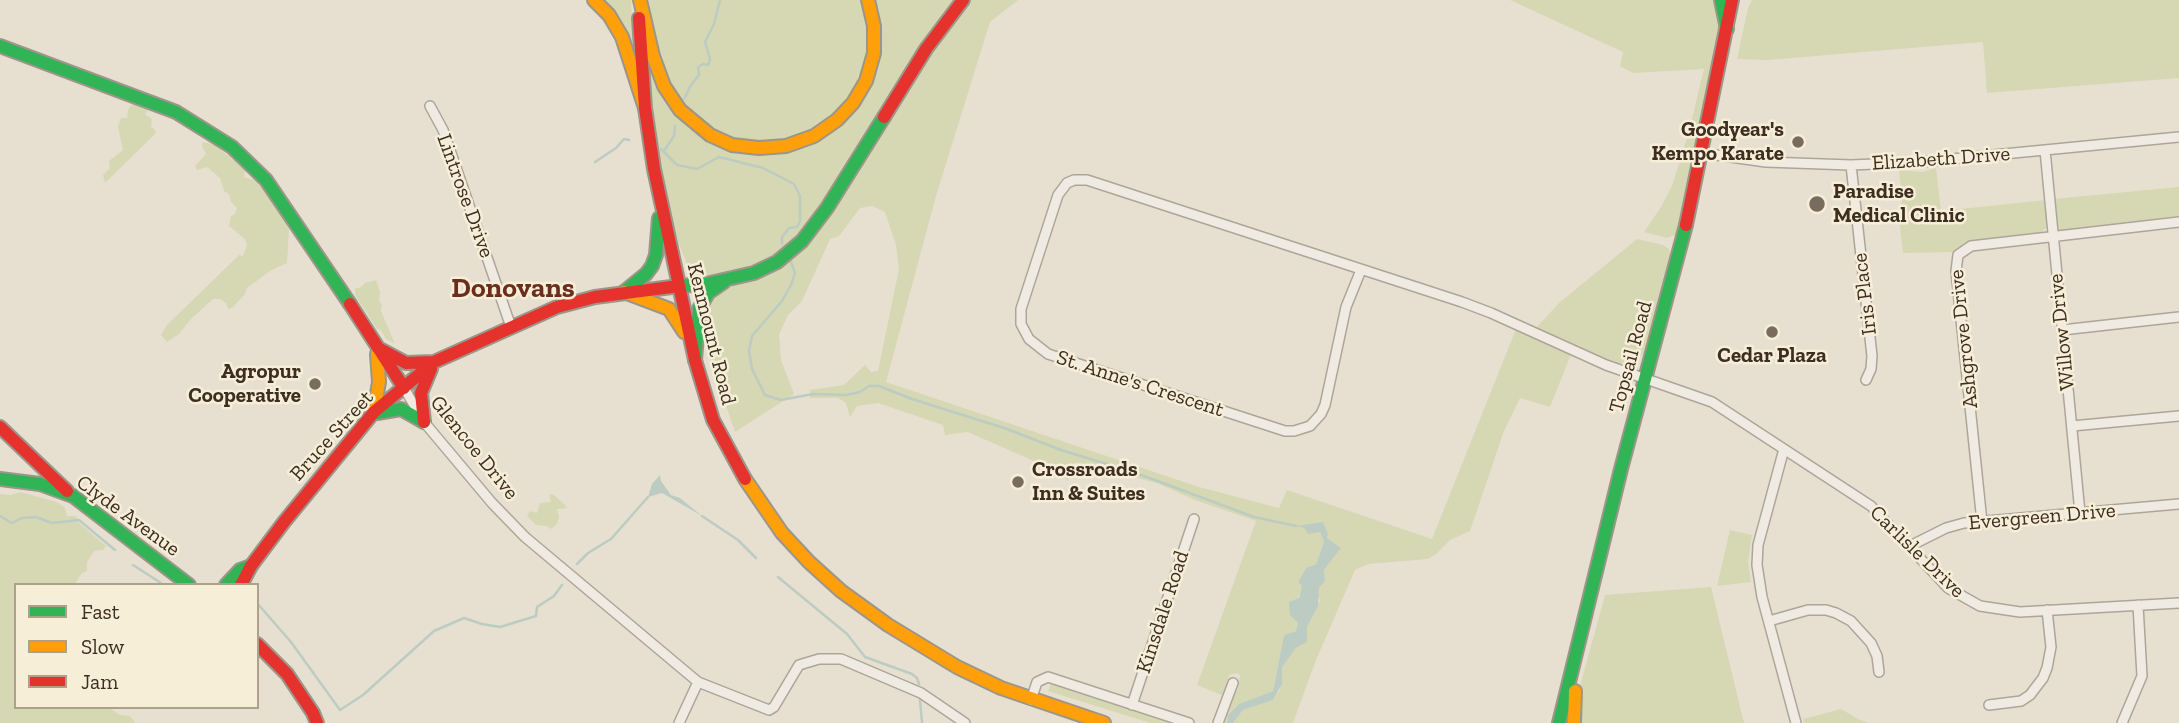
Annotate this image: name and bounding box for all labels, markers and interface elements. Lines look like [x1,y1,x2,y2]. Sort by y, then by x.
place label: Goodyear's Kempo Karate [1651,117,1784,167]
street label: Lintrose Drive [431,131,499,261]
marker: Goodyear's Kempo Karate [1790,134,1806,150]
street label: Elizabeth Drive [1871,142,2011,176]
place label: Paradise Medical Clinic [1833,179,1965,229]
marker: Paradise Medical Clinic [1807,194,1827,214]
street label: Iris Place [1847,251,1883,337]
street label: Kenmount Road [681,260,741,408]
street label: Ashgrove Drive [1944,268,1984,410]
district label: Donovans [451,272,575,306]
street label: Willow Drive [2043,272,2081,392]
street label: Topsail Road [1604,298,1658,416]
marker: Cedar Plaza [1764,324,1780,340]
place label: Cedar Plaza [1717,343,1827,369]
street label: St. Anne's Crescent [1053,345,1227,423]
place label: Agropur Cooperative [188,359,301,409]
marker: Agropur Cooperative [307,376,323,392]
street label: Bruce Street [285,386,379,486]
street label: Glencoe Drive [424,391,524,505]
place label: Crossroads Inn & Suites [1032,457,1145,507]
street label: Clyde Avenue [71,470,185,562]
marker: Crossroads Inn & Suites [1010,474,1026,490]
street label: Evergreen Drive [1967,498,2117,536]
street label: Carlisle Drive [1864,500,1970,604]
street label: Kinsdale Road [1131,547,1195,677]
legend [14,583,259,709]
text: Fast [81,599,120,624]
text: Slow [81,634,124,659]
text: Jam [81,669,118,694]

